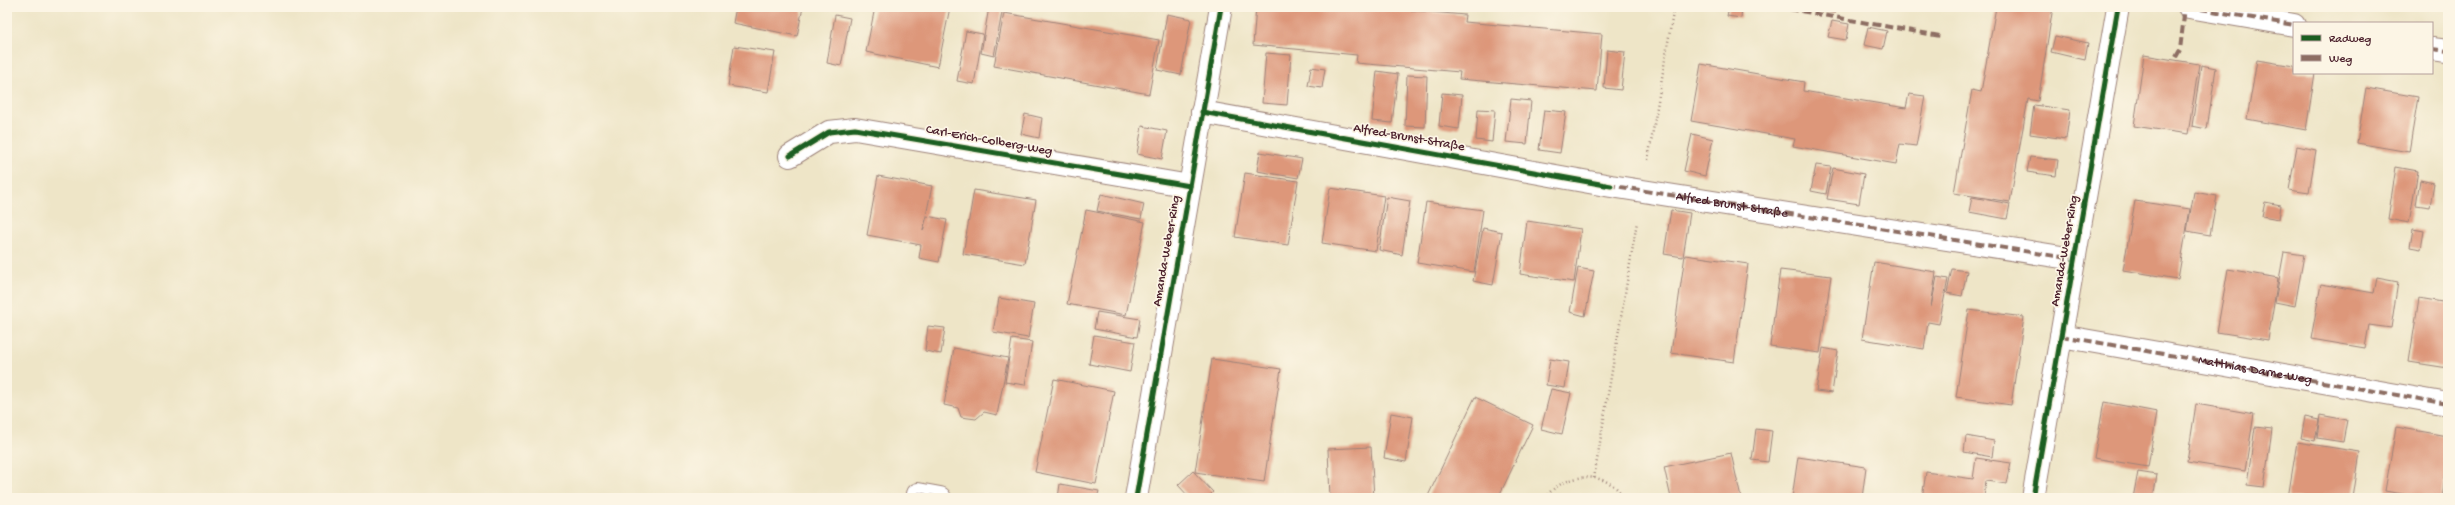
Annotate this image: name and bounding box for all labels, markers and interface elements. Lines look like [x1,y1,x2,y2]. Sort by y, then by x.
legend [2293,22,2433,74]
text: Radweg [2329,33,2371,47]
text: Weg [2329,53,2352,67]
street label: Alfred-Brunst-Straße [1352,121,1466,155]
street label: Carl-Erich-Colberg-Weg [925,122,1053,160]
street label: Alfred-Brunst-Straße [1675,189,1789,221]
street label: Amanda-Weber-Ring [1150,194,1184,308]
street label: Amanda-Weber-Ring [2048,194,2082,308]
street label: Matthias-Darne-Weg [2197,353,2313,387]

